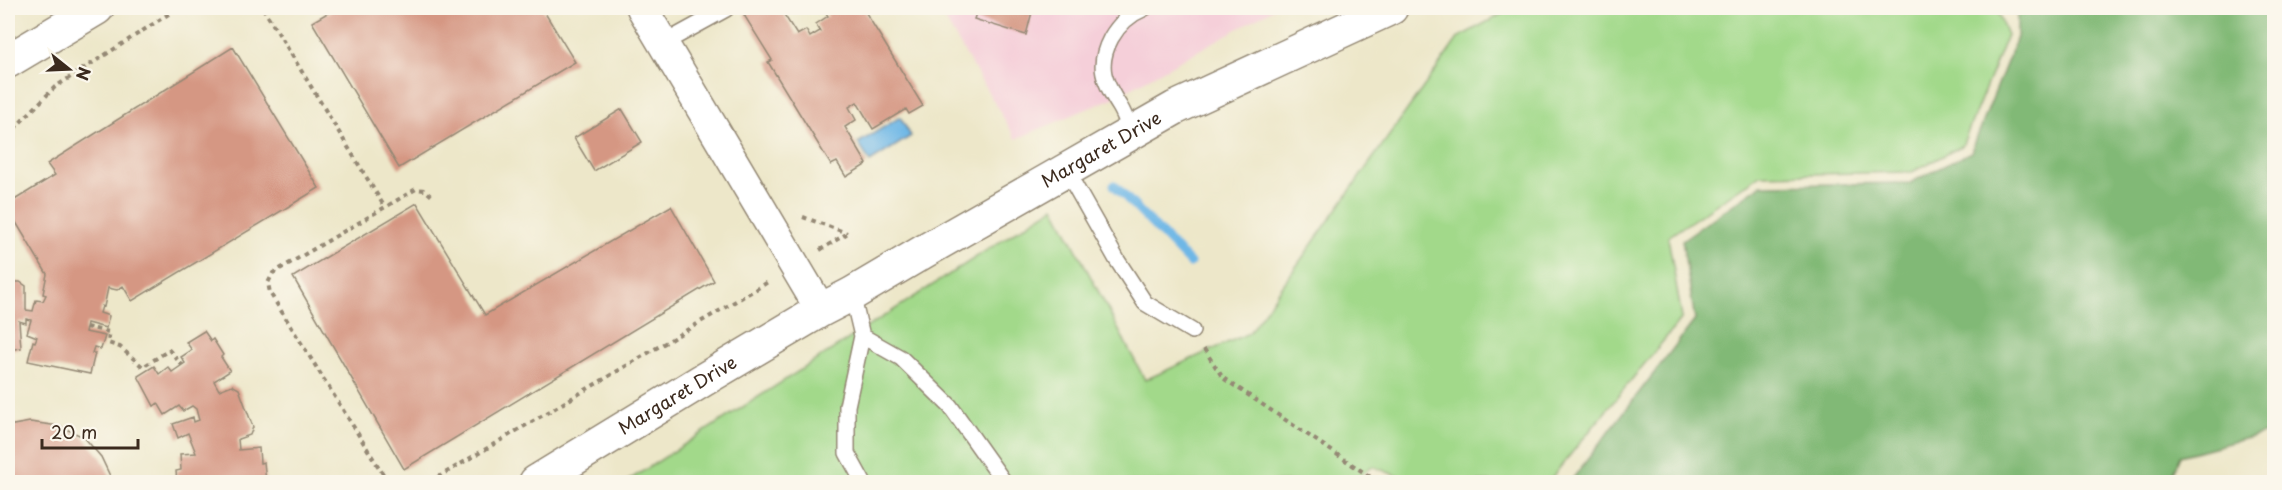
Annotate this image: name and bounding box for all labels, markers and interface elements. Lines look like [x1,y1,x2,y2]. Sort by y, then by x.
north arrow [39,39,99,99]
text: N [71,64,98,84]
street label: Margaret Drive [1036,104,1166,194]
street label: Margaret Drive [613,348,741,441]
scale bar [42,412,138,450]
text: 20 m [51,418,97,445]

